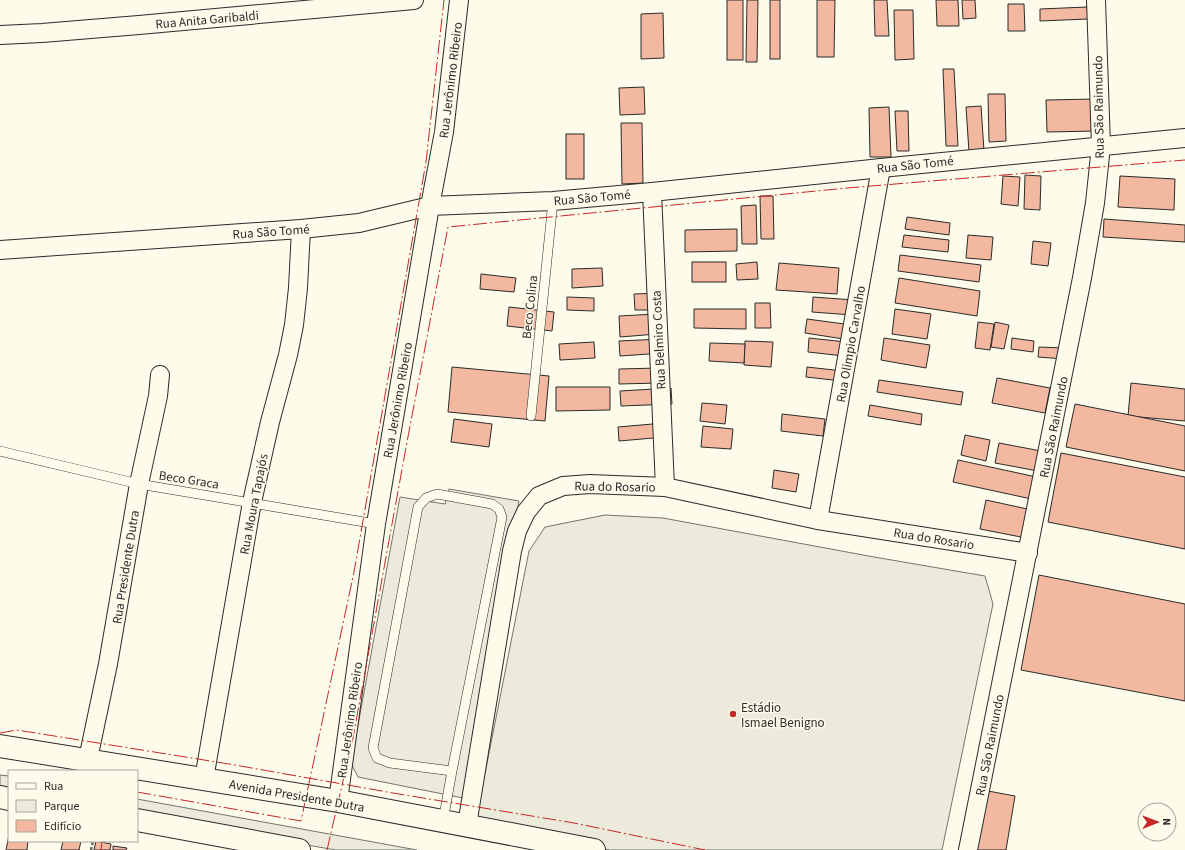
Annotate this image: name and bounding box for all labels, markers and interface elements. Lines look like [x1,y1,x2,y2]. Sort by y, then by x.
street label: Rua Anita Garibaldi [155,7,260,33]
street label: Rua Jerônimo Ribeiro [435,21,467,139]
street label: Rua São Raimundo [1089,55,1109,159]
street label: Rua São Tomé [876,152,954,178]
street label: Rua São Tomé [553,186,631,210]
street label: Rua São Tomé [232,220,310,244]
street label: Beco Colina [518,274,542,340]
street label: Rua Olimpio Carvalho [832,284,870,404]
street label: Rua Belmiro Costa [647,290,671,390]
street label: Rua Jerônimo Ribeiro [379,341,417,460]
street label: Rua São Raimundo [1035,375,1073,480]
street label: Rua Moura Tapajós [235,452,273,556]
street label: Beco Graca [158,466,220,494]
street label: Rua do Rosario [574,477,656,497]
street label: Rua Presidente Dutra [108,509,144,625]
street label: Rua do Rosario [892,524,976,554]
street label: Rua Jerônimo Ribeiro [333,661,367,779]
street label: Rua São Raimundo [971,693,1009,798]
place label: Estádio Ismael Benigno [741,699,825,732]
marker: Estádio Ismael Benigno [728,709,738,719]
legend [8,770,138,842]
street label: Avenida Presidente Dutra [228,775,366,817]
text: Rua [44,778,63,795]
text: Parque [44,798,80,815]
north arrow [1137,802,1177,842]
text: Edifício [44,818,81,835]
text: N [1159,818,1174,826]

